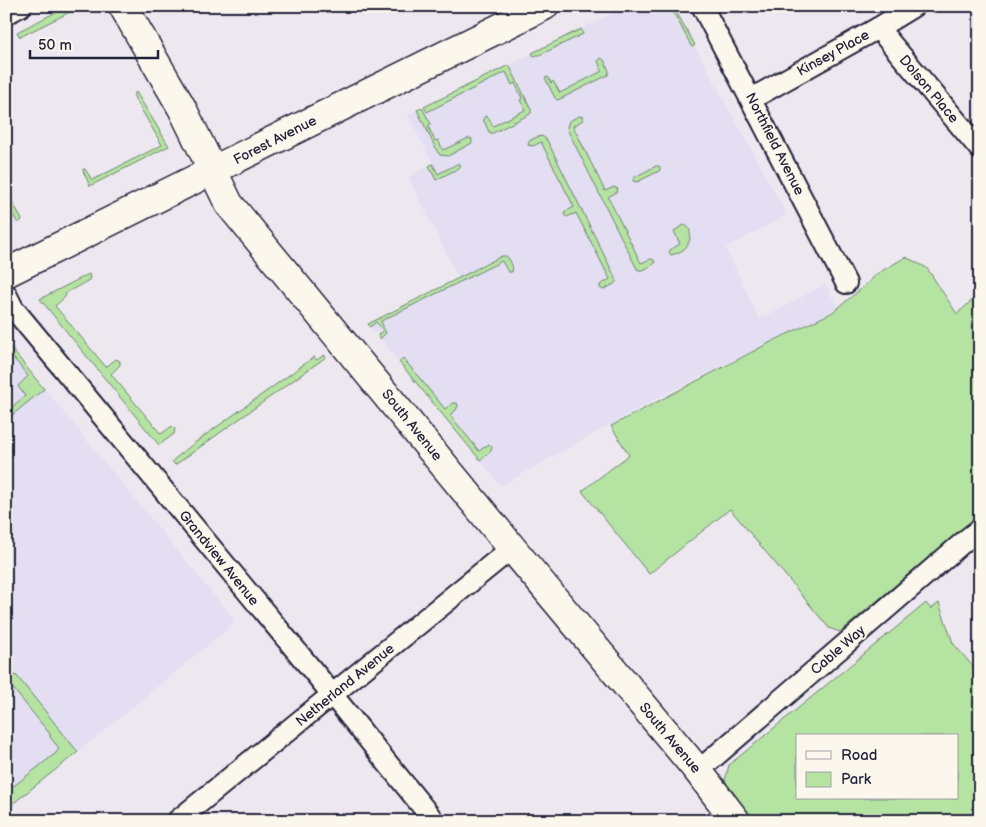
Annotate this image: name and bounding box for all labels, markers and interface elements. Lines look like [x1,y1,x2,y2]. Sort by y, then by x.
street label: Kinsey Place [794,26,872,80]
scale bar [30,28,158,60]
text: 50 m [38,36,72,55]
street label: Dolson Place [896,52,962,126]
street label: Northfield Avenue [742,90,808,198]
street label: Forest Avenue [231,112,319,168]
street label: South Avenue [378,386,446,464]
street label: Grandview Avenue [175,507,263,609]
street label: Cable Way [807,621,869,678]
street label: Netherland Avenue [292,640,398,730]
street label: South Avenue [636,699,704,777]
legend [796,734,958,800]
text: Road [841,746,877,765]
text: Park [841,770,872,789]

